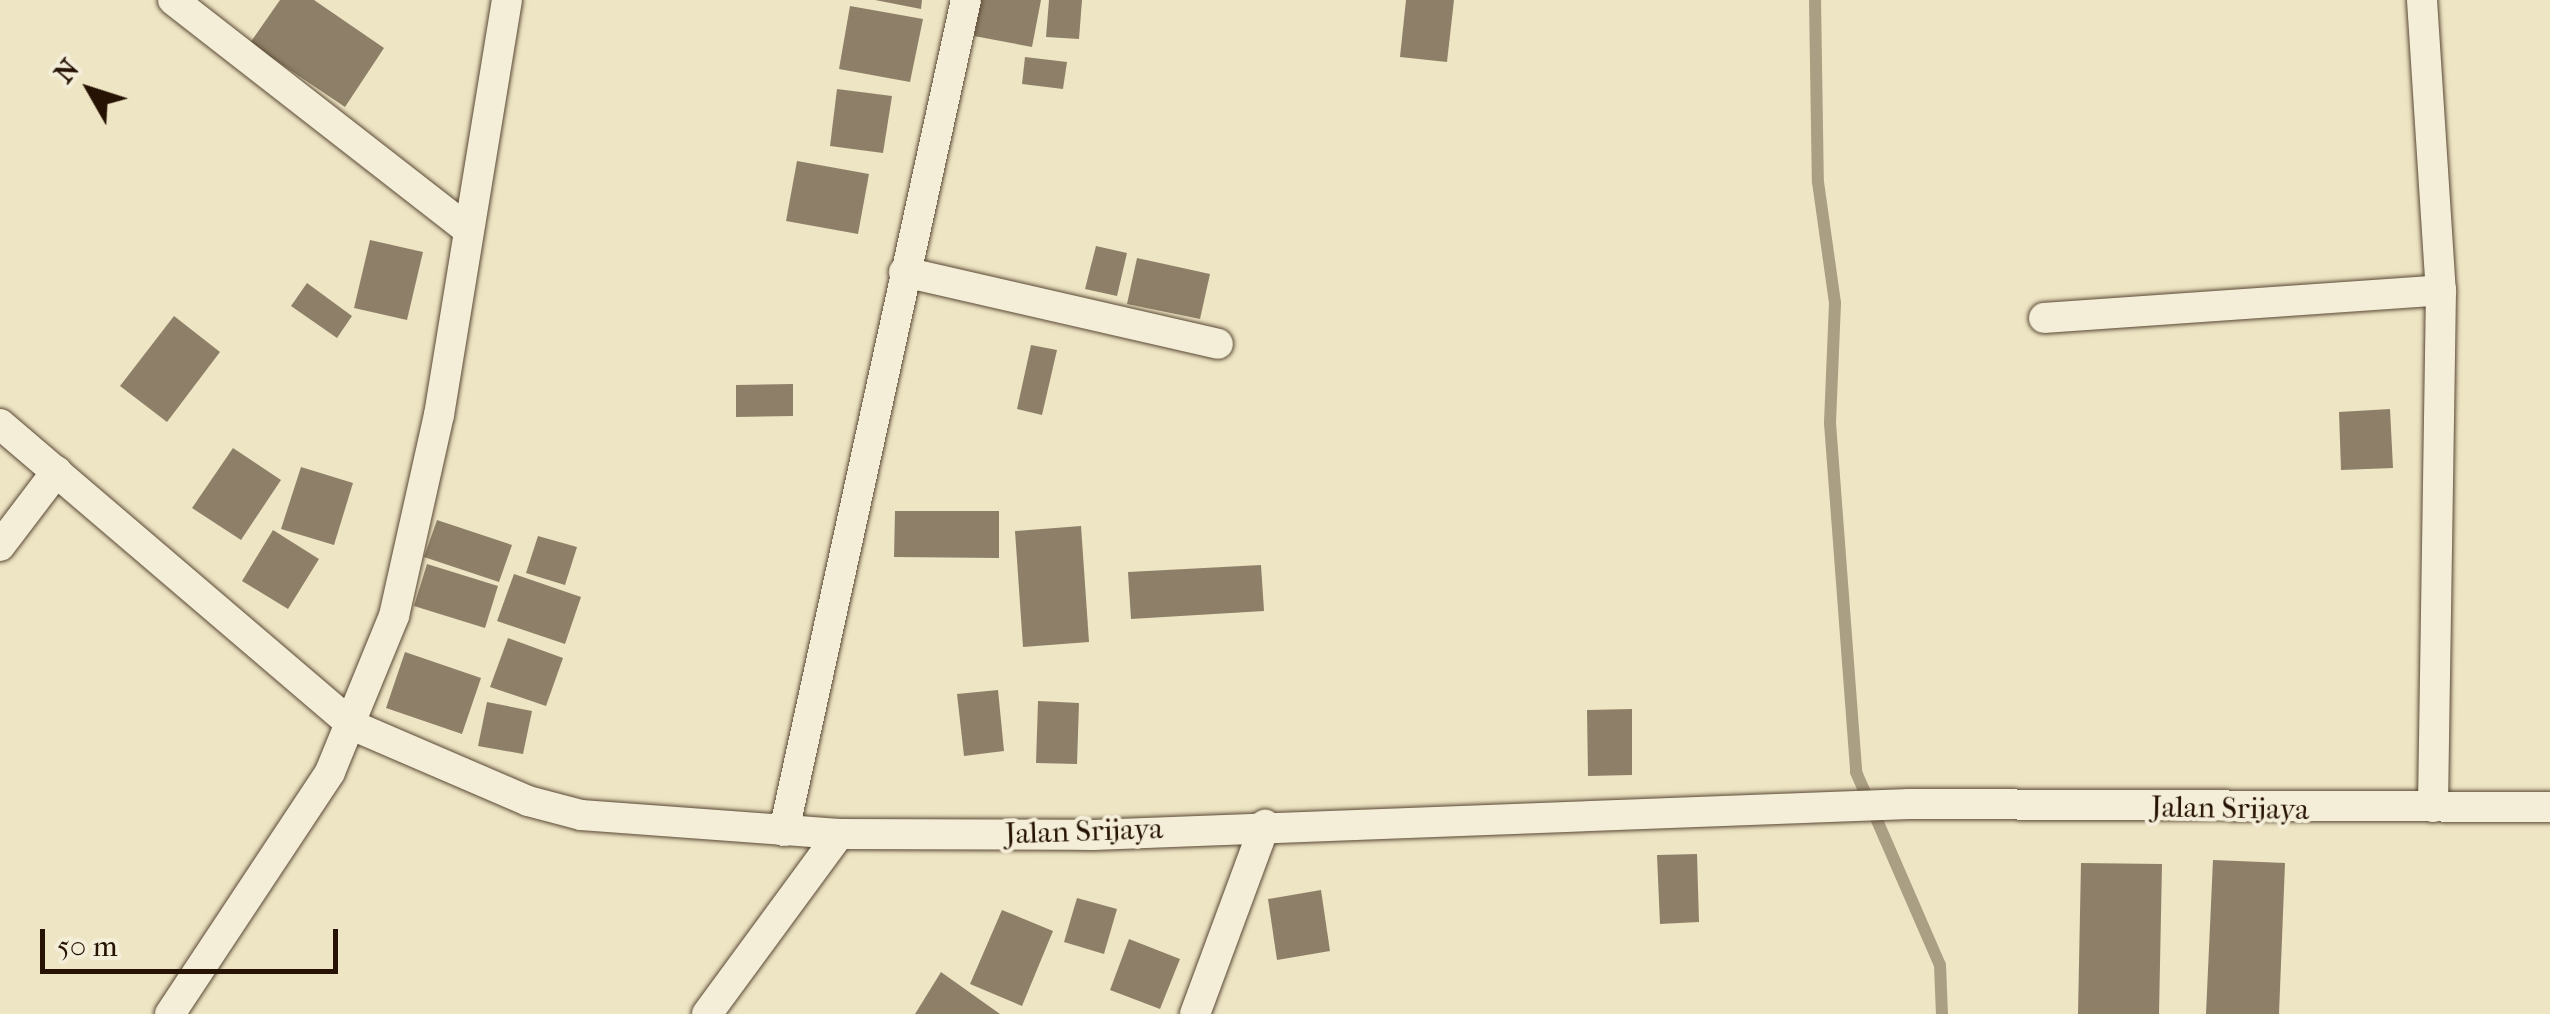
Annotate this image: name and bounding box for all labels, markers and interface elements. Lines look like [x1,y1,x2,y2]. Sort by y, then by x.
north arrow [40,40,140,140]
text: N [47,52,86,89]
street label: Jalan Srijaya [2151,790,2309,828]
street label: Jalan Srijaya [1004,811,1164,853]
scale bar [45,909,342,971]
text: 50 m [57,929,118,964]

